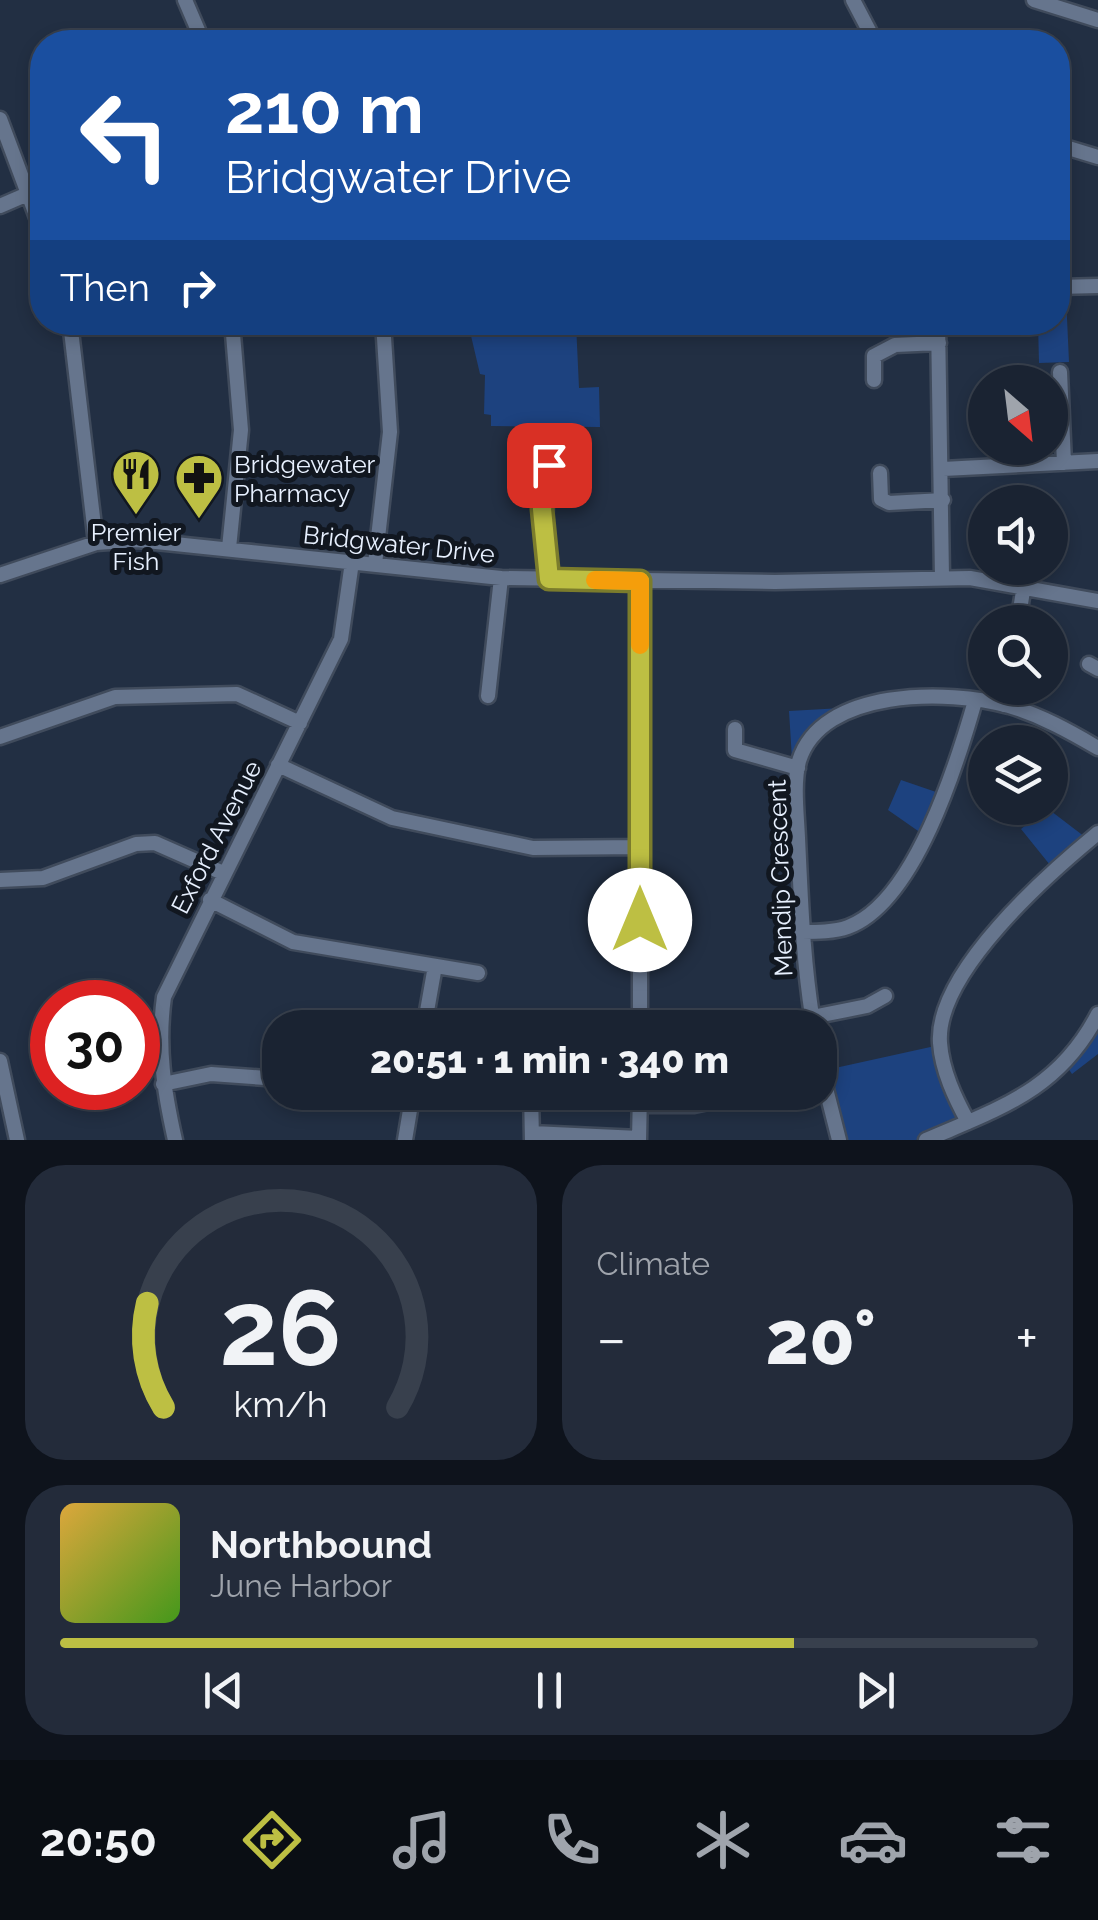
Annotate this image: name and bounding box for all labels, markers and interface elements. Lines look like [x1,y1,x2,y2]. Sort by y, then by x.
text: 210 m [225,67,424,149]
icon: left [60,70,190,200]
text: Bridgwater Drive [225,151,571,204]
icon: right [170,260,225,315]
text: Then [60,265,150,310]
north arrow [968,365,1068,465]
map controls [968,365,1068,825]
pin [507,423,592,508]
icon: arrive [522,438,577,493]
restaurant icon: Premier Fish [110,448,162,516]
place label: Bridgewater Pharmacy [234,449,376,508]
pharmacy icon: Bridgewater Pharmacy [173,452,225,520]
button: sound [968,485,1068,585]
place label: Premier Fish [91,517,181,576]
street label: Bridgwater Drive [302,519,496,569]
button: search [968,605,1068,705]
button: layers [968,725,1068,825]
street label: Exford Avenue [165,755,267,919]
street label: Mendip Crescent [762,778,798,977]
position arrow [588,868,692,972]
speed limit sign: 30 [30,980,160,1110]
text: 20:51 · 1 min · 340 m [370,1037,729,1082]
text: Climate [597,1245,710,1282]
text: 26 [220,1267,342,1389]
text: 20° [765,1293,876,1382]
text: − [597,1306,626,1371]
text: + [1015,1306,1038,1371]
text: km/h [234,1383,328,1425]
text: Northbound [210,1522,432,1567]
text: June Harbor [210,1567,392,1604]
icon: previous [196,1663,251,1718]
icon: pause [522,1663,577,1718]
icon: next [848,1663,903,1718]
icon: directions [237,1805,307,1875]
icon: music [387,1805,457,1875]
icon: phone [537,1805,607,1875]
icon: climate [688,1805,758,1875]
icon: car [838,1805,908,1875]
icon: filters [988,1805,1058,1875]
text: 20:50 [40,1814,157,1867]

